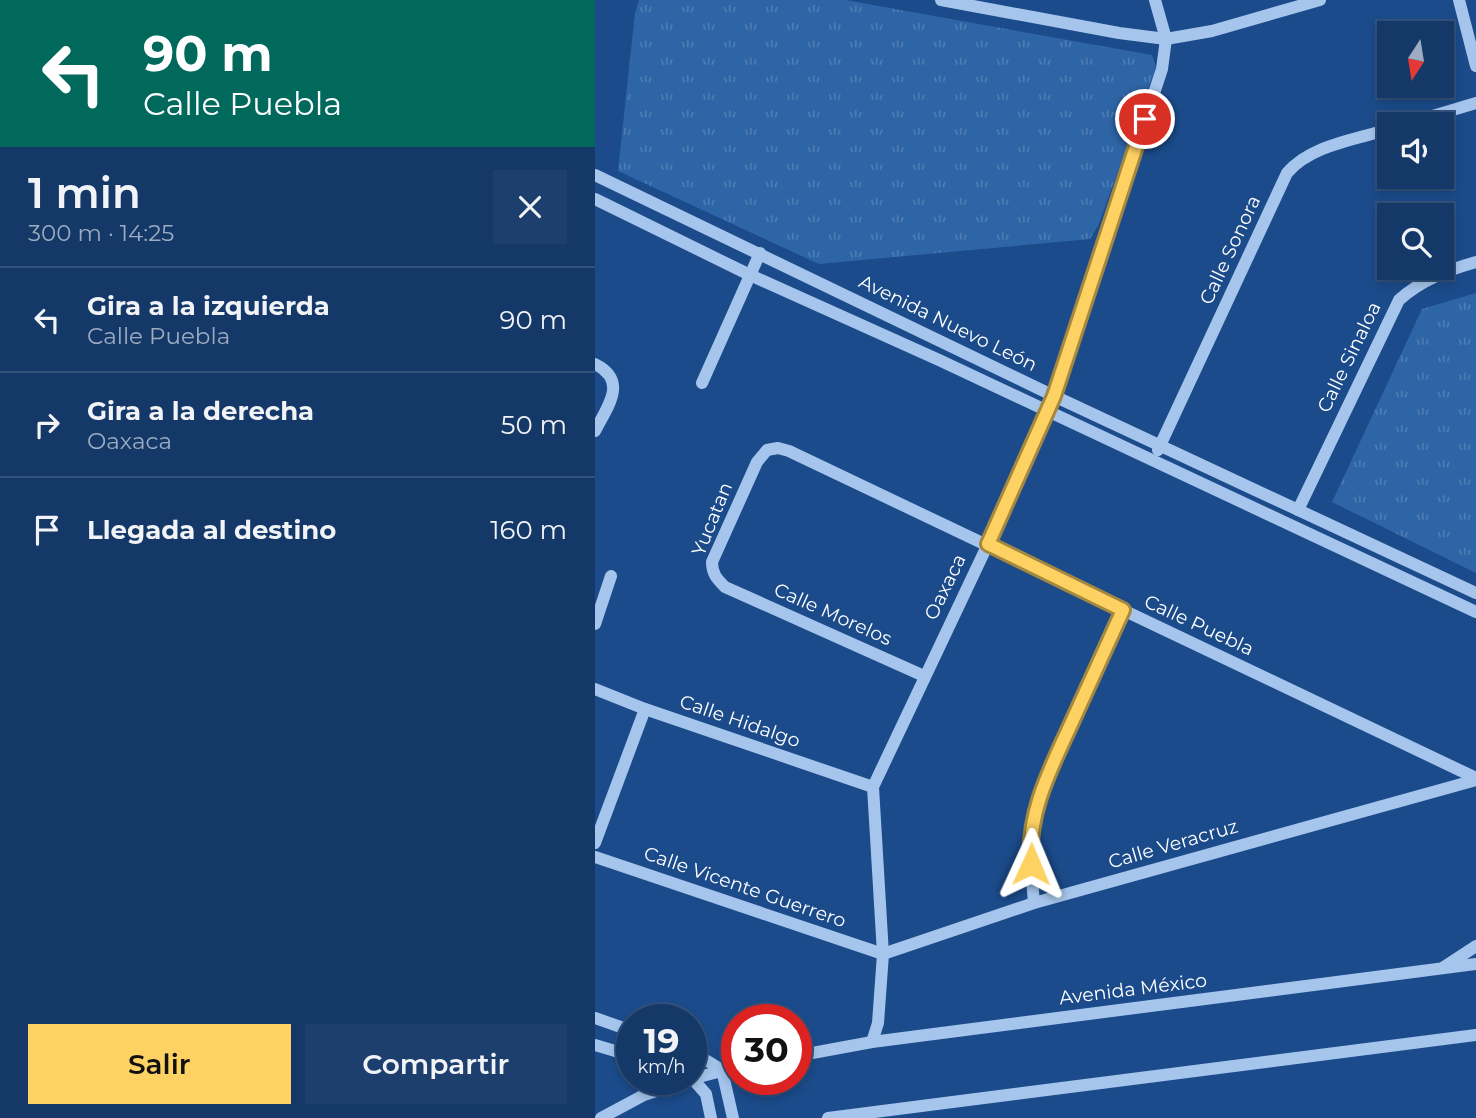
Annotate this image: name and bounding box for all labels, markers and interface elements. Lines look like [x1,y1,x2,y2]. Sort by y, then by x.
north arrow [1377,21,1454,98]
map controls [1377,21,1454,280]
text: 90 m [143,24,273,83]
icon: left [28,28,119,119]
text: Calle Puebla [143,84,342,123]
pin [1115,89,1175,149]
icon: arrive [1126,100,1164,138]
button: sound [1377,112,1454,189]
text: 1 min [28,167,141,219]
button: close [493,170,567,244]
street label: Calle Sonora [1195,192,1265,308]
button: search [1377,203,1454,280]
text: 300 m · 14:25 [28,219,174,247]
street label: Avenida Nuevo León [855,270,1041,376]
text: Gira a la izquierda [87,290,330,322]
street label: Calle Sinaloa [1312,298,1386,416]
icon: left [28,301,66,339]
text: 90 m [500,304,567,336]
text: Calle Puebla [87,322,230,350]
text: Gira a la derecha [87,395,314,427]
icon: right [28,406,66,444]
text: 50 m [501,409,567,441]
text: Oaxaca [87,427,172,455]
street label: Yucatan [687,479,737,559]
icon: arrive [28,511,66,549]
text: Llegada al destino [87,514,336,546]
text: 160 m [490,514,567,546]
street label: Oaxaca [919,550,971,624]
street label: Calle Morelos [771,578,895,650]
street label: Calle Puebla [1141,590,1257,660]
street label: Calle Hidalgo [677,690,803,752]
street label: Calle Veracruz [1106,815,1240,873]
position arrow [994,827,1068,901]
street label: Calle Vicente Guerrero [641,842,849,932]
street label: Avenida México [1058,969,1208,1009]
speed limit sign: 30 [721,1004,812,1095]
text: 19 [643,1019,680,1062]
button: Salir [28,1024,291,1104]
button: Compartir [305,1024,567,1104]
text: km/h [637,1056,686,1078]

